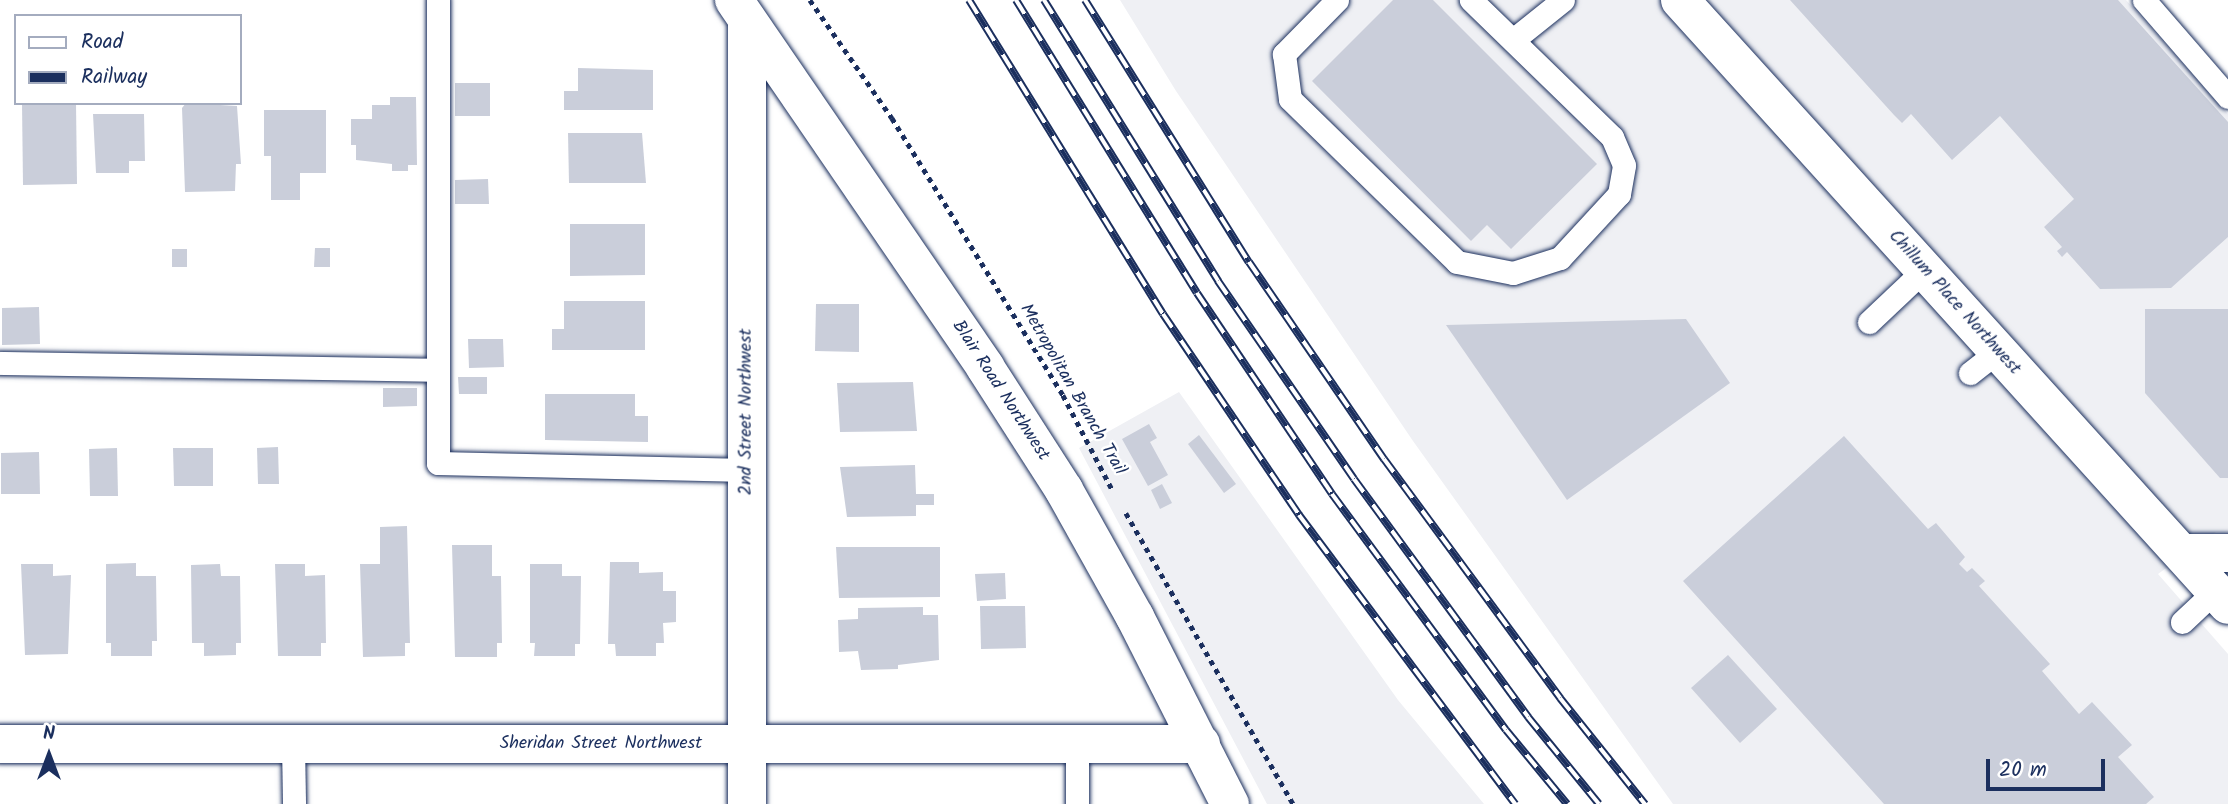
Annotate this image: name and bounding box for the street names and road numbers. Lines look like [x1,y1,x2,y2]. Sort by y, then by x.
street label: Chillum Place Northwest [1883,226,2025,380]
street label: Metropolitan Branch Trail [1014,301,1130,479]
street label: Blair Road Northwest [947,317,1053,465]
street label: 2nd Street Northwest [736,329,758,495]
street label: Sheridan Street Northwest [500,733,702,755]

